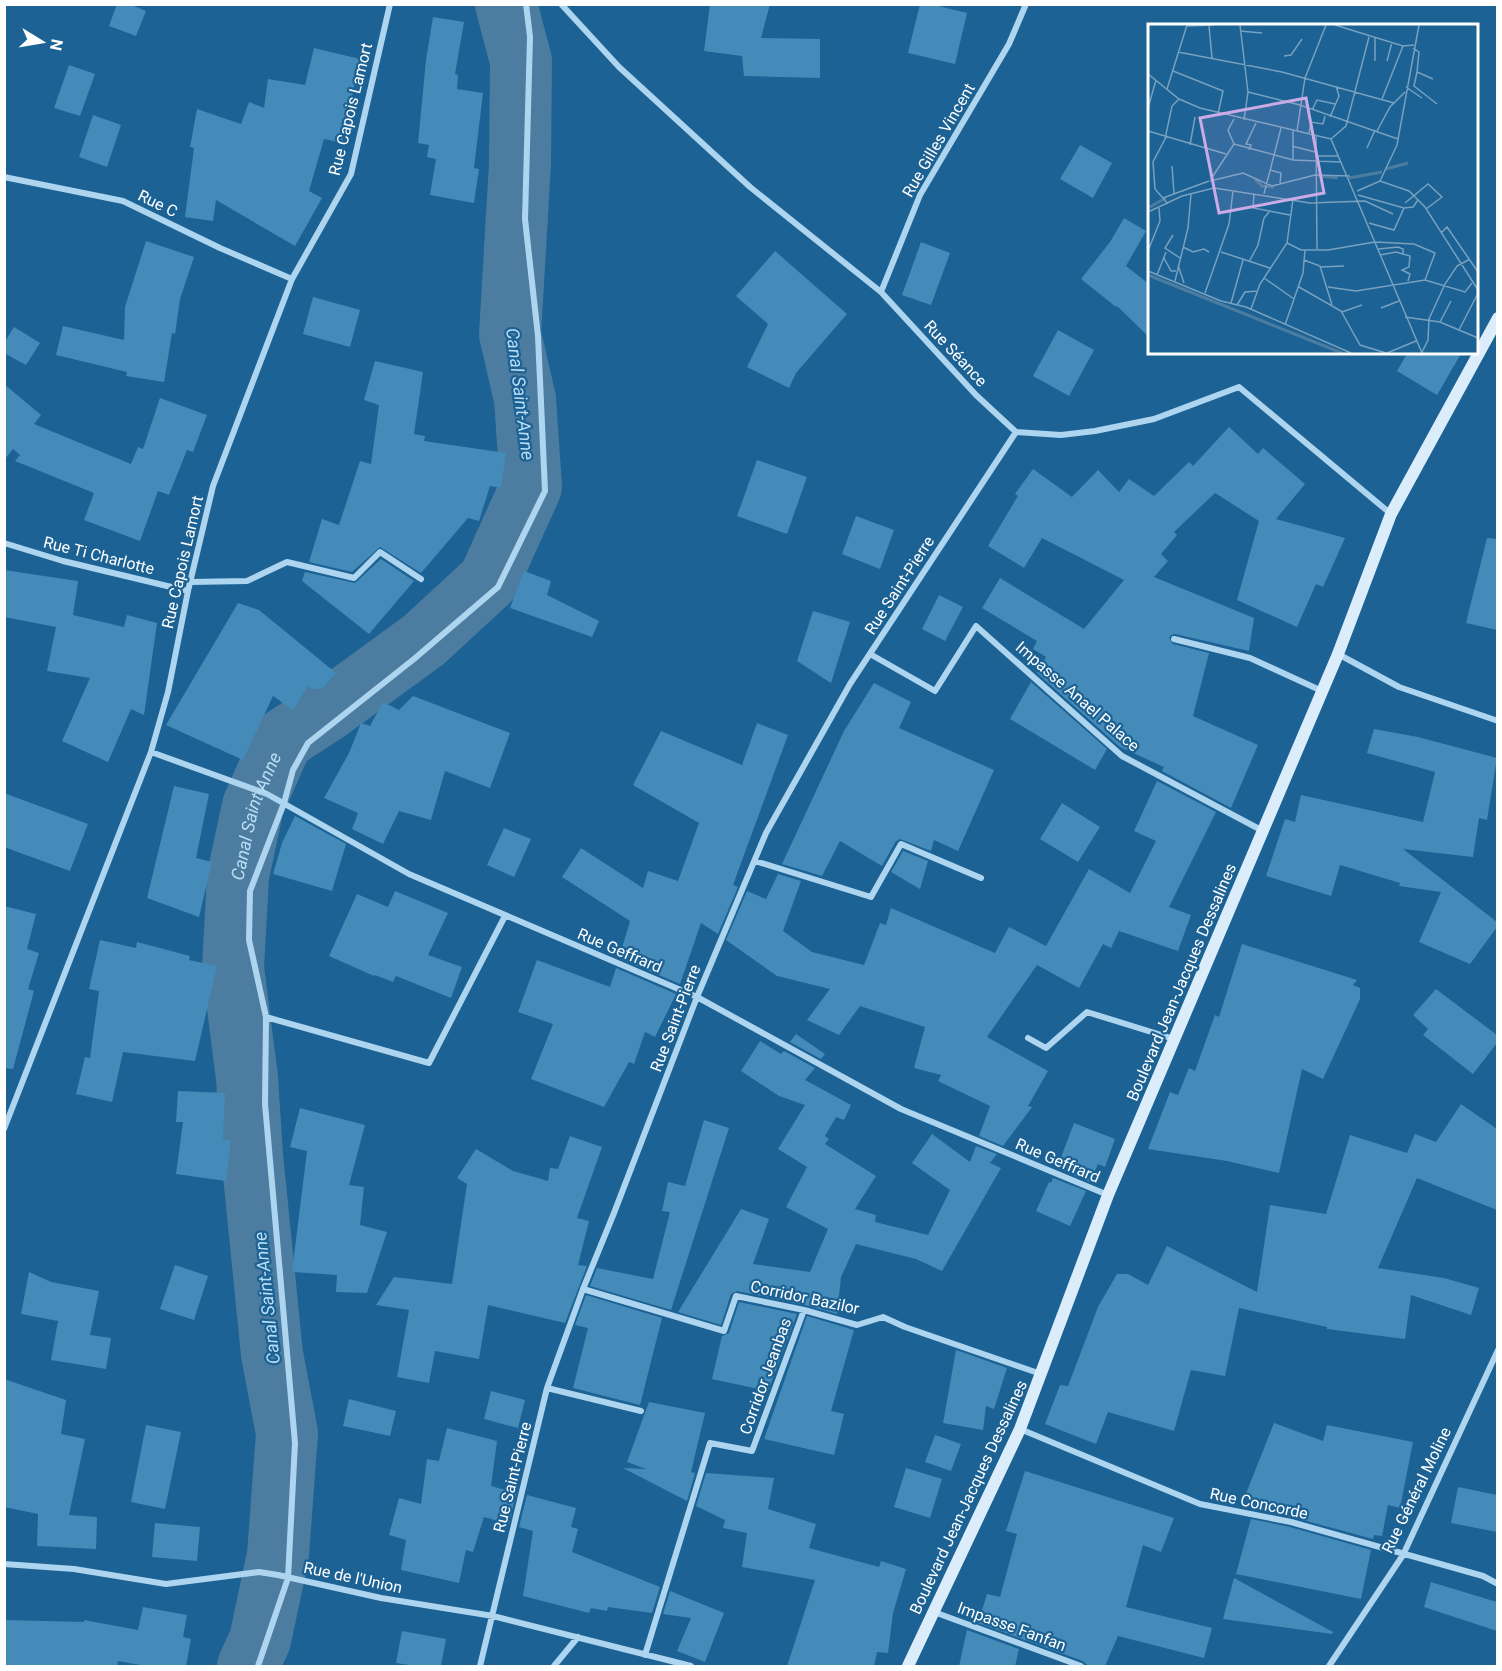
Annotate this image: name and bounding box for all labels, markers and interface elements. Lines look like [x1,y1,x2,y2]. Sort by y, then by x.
north arrow [12,12,72,72]
inset map [1148,24,1478,354]
text: N [46,37,67,52]
street label: Rue Capois Lamort [325,41,376,177]
street label: Rue Gilles Vincent [898,80,979,201]
street label: Rue C [135,186,181,221]
street label: Rue Séance [920,316,991,390]
water label: Canal Saint-Anne [502,327,539,461]
street label: Rue Capois Lamort [158,494,207,631]
street label: Rue Ti Charlotte [41,533,156,578]
street label: Rue Saint-Pierre [861,533,938,638]
street label: Impasse Anael Palace [1012,638,1143,755]
water label: Canal Saint-Anne [226,749,285,882]
street label: Boulevard Jean-Jacques Dessalines [1123,861,1240,1104]
street label: Rue Geffrard [575,924,665,977]
street label: Rue Saint-Pierre [646,962,705,1075]
street label: Rue Geffrard [1013,1134,1103,1187]
water label: Canal Saint-Anne [249,1231,284,1365]
street label: Corridor Bazilor [749,1277,862,1318]
street label: Corridor Jeanbas [736,1315,795,1437]
street label: Boulevard Jean-Jacques Dessalines [906,1377,1031,1617]
street label: Rue Saint-Pierre [490,1420,535,1534]
street label: Rue Général Moline [1378,1424,1455,1556]
street label: Rue Concorde [1208,1484,1310,1523]
street label: Rue de l'Union [302,1558,404,1597]
street label: Impasse Fanfan [955,1598,1069,1655]

